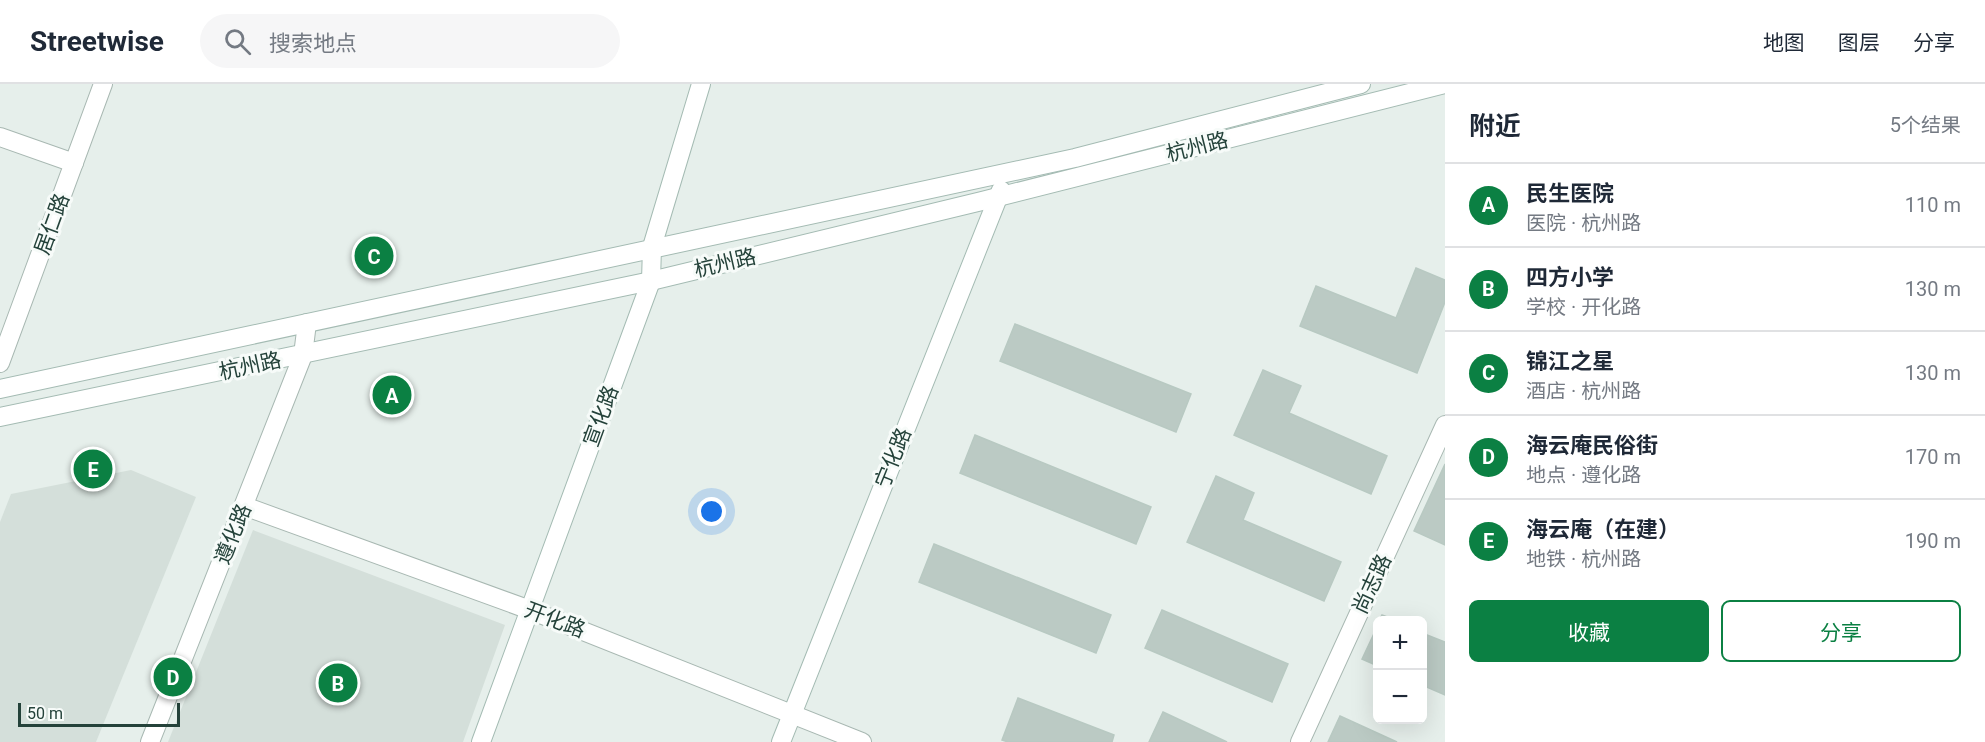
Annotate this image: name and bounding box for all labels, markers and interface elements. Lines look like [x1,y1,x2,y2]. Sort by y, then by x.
search box [200,14,620,68]
text: Streetwise [30,25,164,58]
icon: search [221,25,254,58]
text: 搜索地点 [269,31,357,56]
text: 地图 [1763,31,1805,55]
text: 图层 [1838,31,1880,55]
text: 分享 [1913,31,1955,55]
text: 附近 [1469,111,1521,141]
text: 5个结果 [1890,113,1961,137]
street label: 杭州路 [1164,128,1230,166]
text: 民生医院 [1526,181,1614,206]
street label: 居仁路 [30,190,74,258]
text: A [1482,193,1495,217]
text: 110 m [1905,193,1961,217]
text: 医院 · 杭州路 [1526,211,1641,235]
pin: C [354,234,394,279]
street label: 杭州路 [692,244,758,282]
text: 四方小学 [1526,265,1614,290]
text: B [1482,277,1495,301]
text: 130 m [1905,277,1961,301]
text: 学校 · 开化路 [1526,295,1641,319]
street label: 杭州路 [217,348,283,384]
text: 锦江之星 [1526,349,1614,374]
text: C [1482,361,1495,385]
text: 130 m [1905,361,1961,385]
pin: A [372,372,412,418]
text: 酒店 · 杭州路 [1526,379,1641,403]
street label: 宣化路 [579,382,623,450]
street label: 宁化路 [870,424,916,492]
text: 海云庵民俗街 [1526,433,1658,458]
text: D [1482,445,1495,469]
text: 170 m [1905,445,1961,469]
pin: E [74,446,112,492]
text: 地点 · 遵化路 [1526,463,1641,487]
your location [697,497,726,526]
street label: 遵化路 [210,500,256,568]
text: 海云庵（在建） [1526,517,1680,542]
text: E [1483,529,1494,553]
text: 190 m [1905,529,1961,553]
text: 地铁 · 杭州路 [1526,547,1641,571]
street label: 尚志路 [1348,550,1396,618]
street label: 开化路 [521,598,589,642]
button: 收藏 [1469,600,1709,662]
button: 分享 [1721,600,1961,662]
map controls [1373,616,1427,724]
button: + [1373,616,1427,670]
pin: D [154,654,192,700]
pin: B [318,660,358,706]
button: − [1373,670,1427,724]
scale bar [18,700,180,728]
text: 50 m [27,704,63,723]

